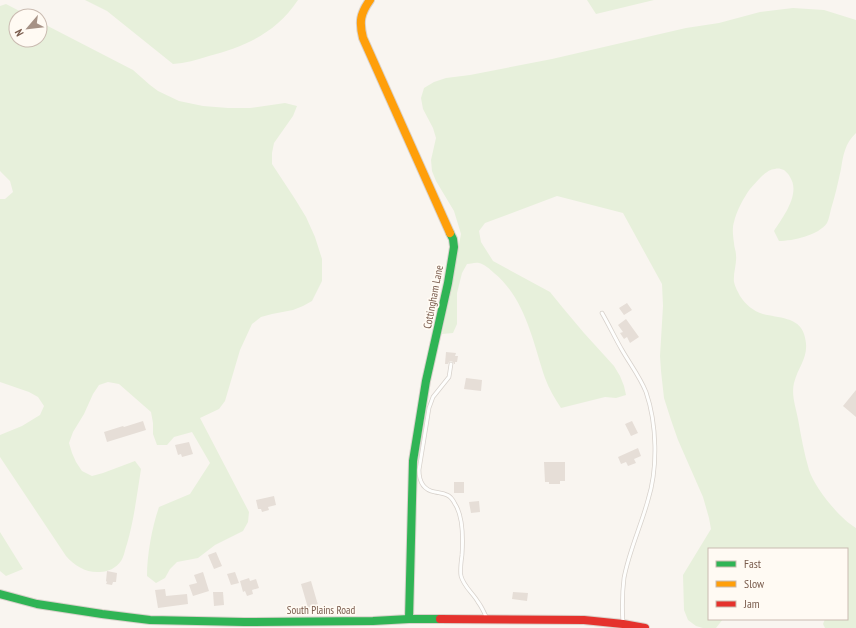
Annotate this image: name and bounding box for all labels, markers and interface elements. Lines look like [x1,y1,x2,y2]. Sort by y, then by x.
north arrow [8,8,48,48]
text: N [12,27,27,39]
street label: Cottingham Lane [420,264,446,330]
legend [708,548,848,620]
text: Fast [744,556,762,571]
text: Slow [744,576,765,591]
text: Jam [743,596,760,611]
street label: South Plains Road [287,603,355,617]

